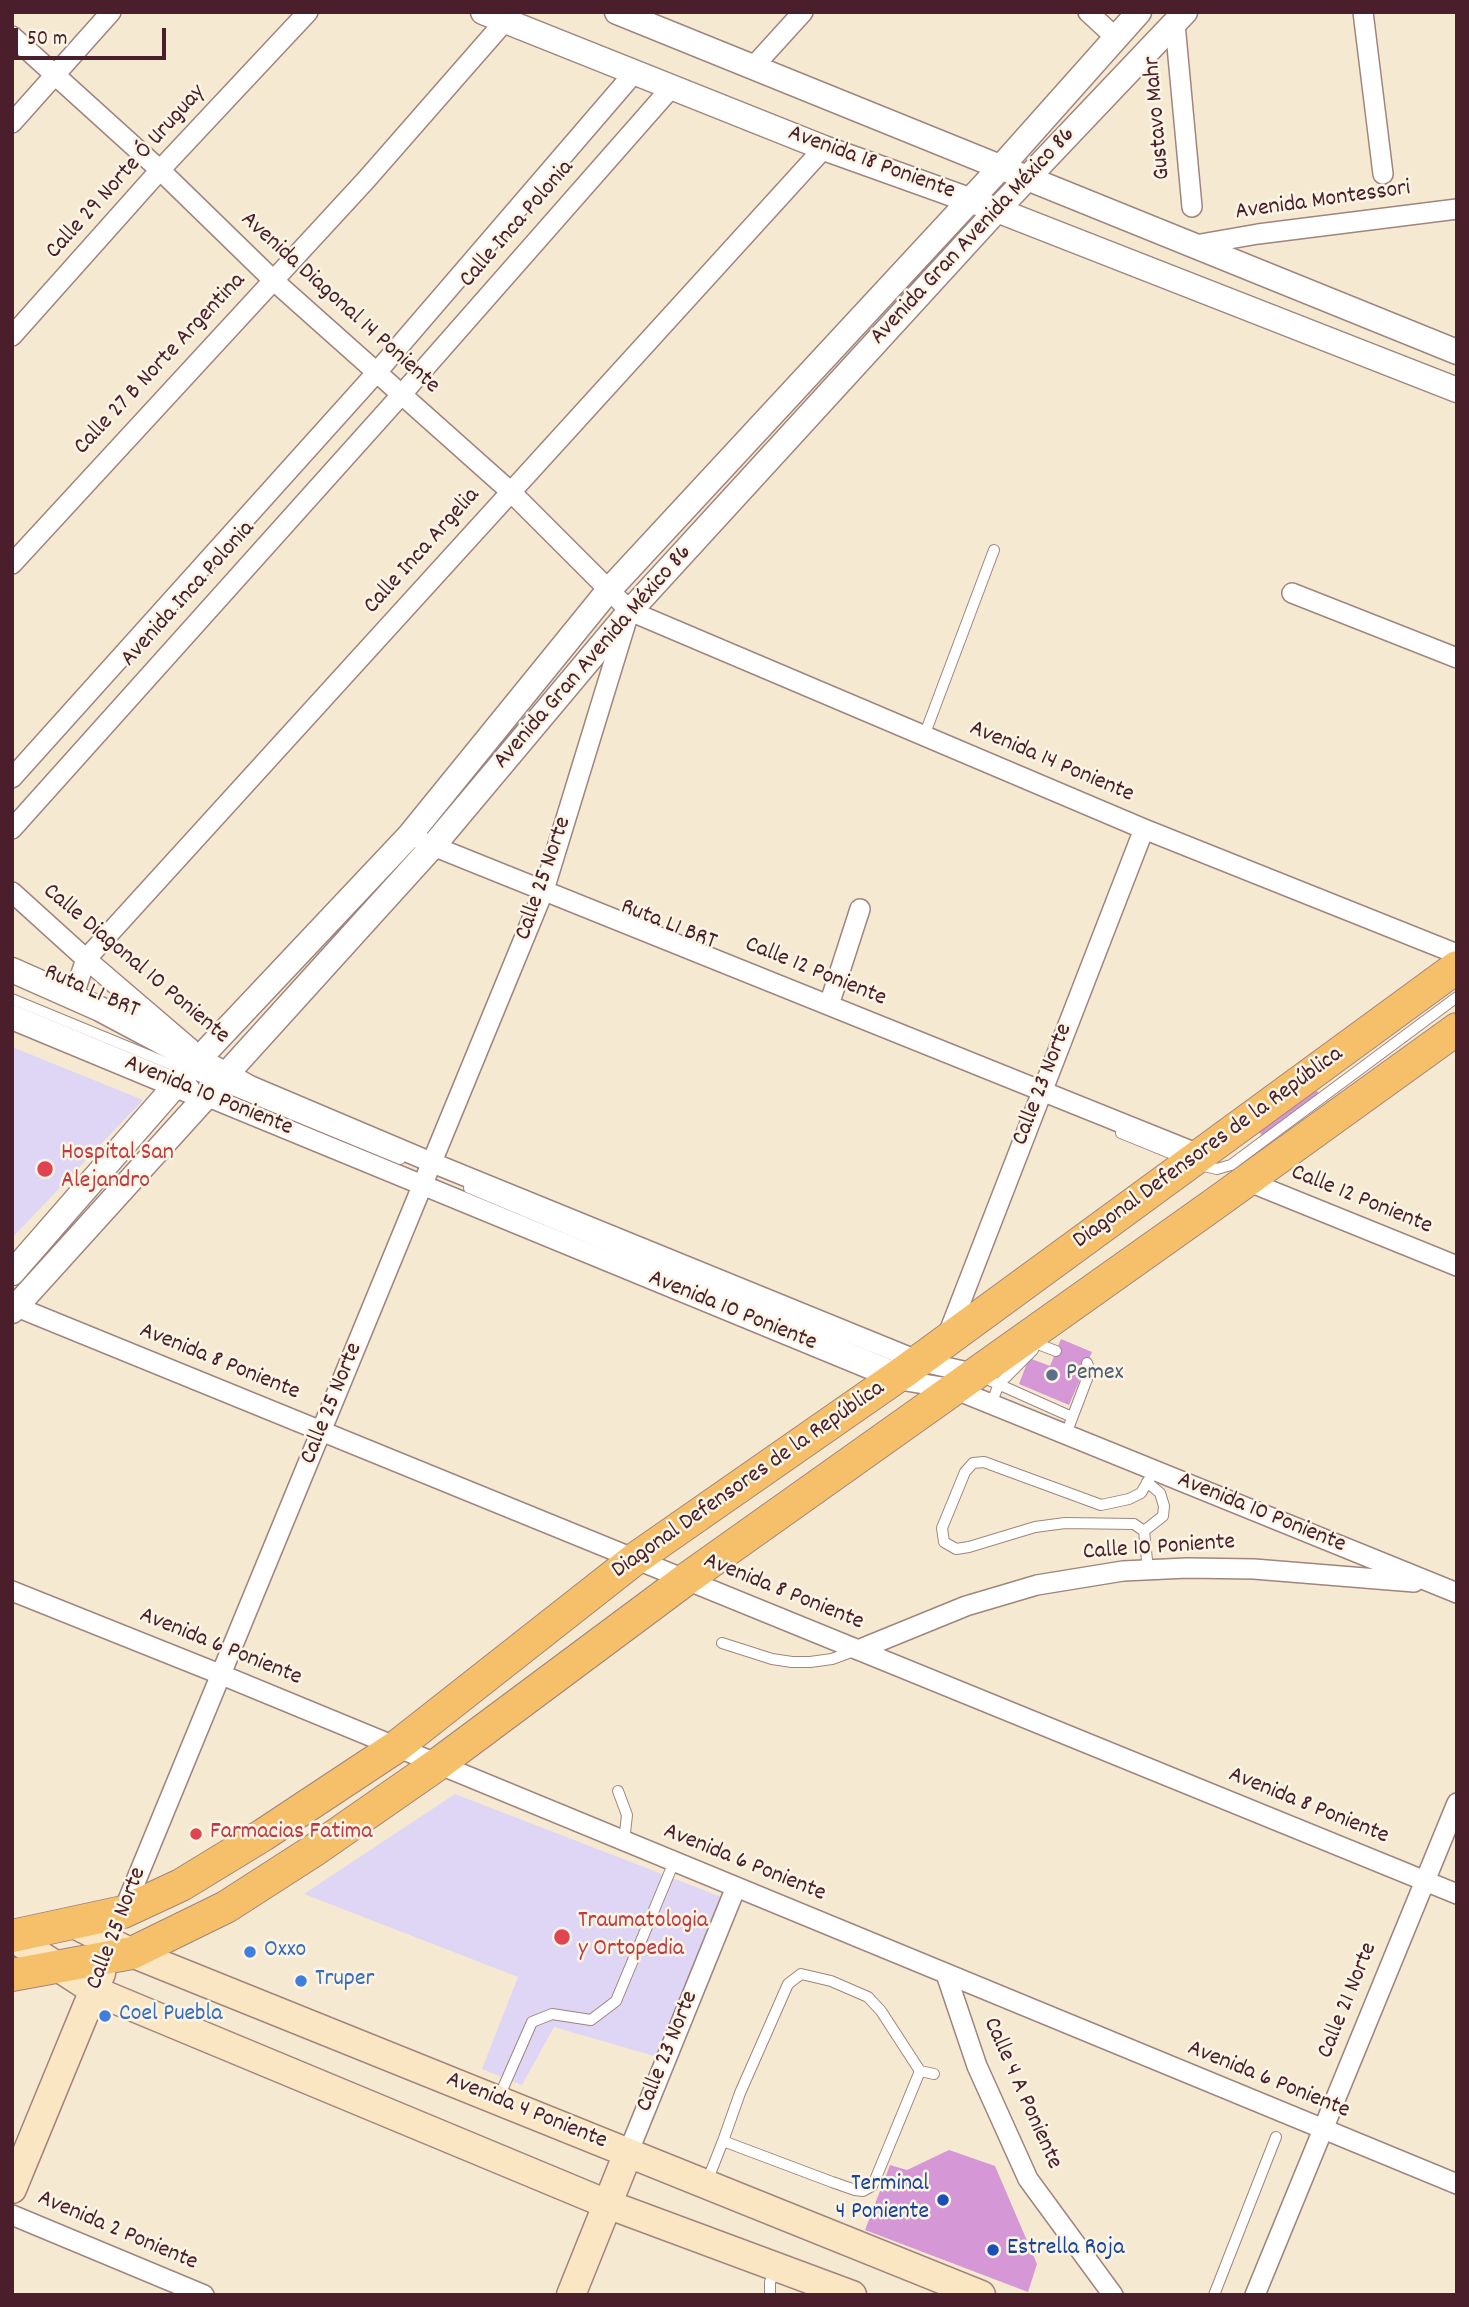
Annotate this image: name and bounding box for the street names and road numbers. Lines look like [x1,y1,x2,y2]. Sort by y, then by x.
street label: Gustavo Mahr [1139,55,1179,181]
street label: Calle 29 Norte Ó Uruguay [41,80,213,266]
street label: Avenida 18 Poniente [784,120,958,208]
street label: Avenida Gran Avenida México 86 [865,122,1083,352]
street label: Calle Inca Polonia [455,155,581,295]
street label: Avenida Montessori [1234,175,1412,229]
street label: Avenida Diagonal 14 Poniente [233,207,445,401]
street label: Calle 27 B Norte Argentina [69,268,253,462]
street label: Calle Inca Argelia [359,483,487,621]
street label: Avenida Inca Polonia [116,516,262,674]
street label: Avenida Gran Avenida México 86 [489,540,699,776]
street label: Avenida 14 Poniente [964,715,1138,811]
street label: Calle 25 Norte [510,814,580,944]
street label: Calle Diagonal 10 Poniente [36,878,234,1052]
street label: Ruta L1 BRT [616,894,720,958]
street label: Calle 12 Poniente [740,932,890,1014]
street label: Ruta L1 BRT [39,959,143,1027]
street label: Calle 23 Norte [1008,1020,1080,1150]
street label: Diagonal Defensores de la República [1068,1041,1350,1257]
street label: Avenida 10 Poniente [120,1050,296,1144]
street label: Calle 12 Poniente [1286,1160,1436,1242]
street label: Avenida 10 Poniente [644,1265,820,1359]
street label: Avenida 8 Poniente [135,1318,303,1408]
street label: Calle 25 Norte [296,1339,370,1469]
street label: Diagonal Defensores de la República [607,1376,891,1586]
street label: Avenida 10 Poniente [1173,1467,1349,1561]
street label: Calle 10 Poniente [1082,1529,1236,1569]
street label: Avenida 8 Poniente [699,1548,867,1638]
street label: Avenida 6 Poniente [135,1602,305,1694]
street label: Avenida 8 Poniente [1224,1762,1392,1852]
street label: Avenida 6 Poniente [659,1818,829,1910]
street label: Calle 25 Norte [82,1864,154,1994]
street label: Calle 21 Norte [1313,1939,1385,2063]
street label: Calle 23 Norte [632,1987,706,2117]
street label: Calle 4 A Poniente [975,2014,1067,2174]
street label: Avenida 6 Poniente [1183,2035,1353,2127]
street label: Avenida 4 Poniente [441,2067,611,2157]
street label: Avenida 2 Poniente [33,2185,201,2279]

